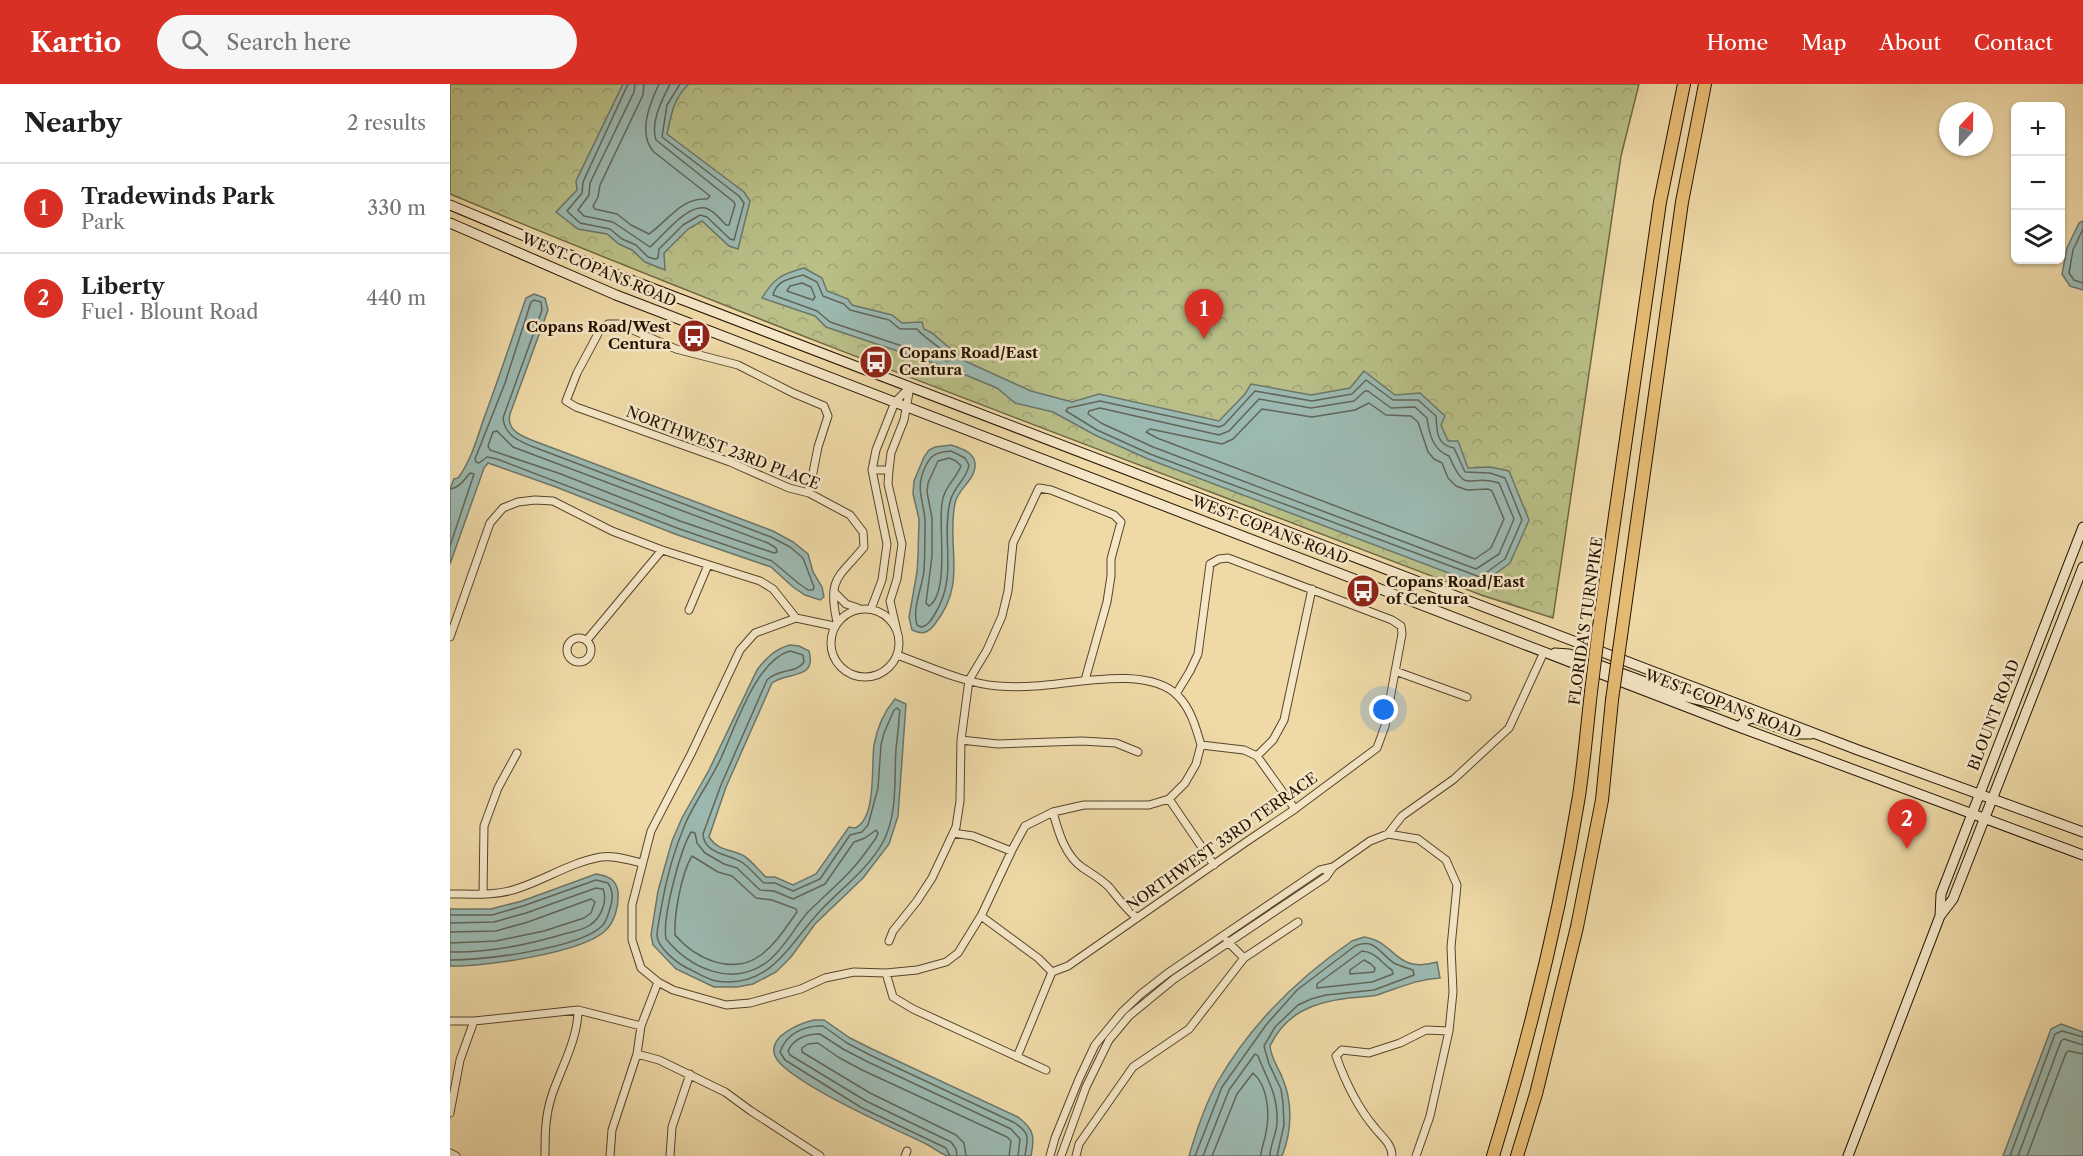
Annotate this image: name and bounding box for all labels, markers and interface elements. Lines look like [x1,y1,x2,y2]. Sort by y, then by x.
search box [157,15,577,69]
text: Kartio [30,25,121,59]
icon: search [178,26,211,59]
text: Search here [226,29,351,56]
text: Home [1707,30,1768,55]
text: Map [1801,30,1846,55]
text: About [1879,30,1941,55]
text: Contact [1974,30,2053,55]
north arrow [1939,102,1993,156]
map controls [2011,102,2065,264]
button: + [2011,102,2065,156]
text: Nearby [24,107,122,139]
text: 2 results [347,111,426,135]
button: − [2011,156,2065,210]
text: Tradewinds Park [81,183,274,210]
text: 1 [39,196,48,220]
text: 330 m [367,196,426,220]
text: Park [81,210,124,234]
button: layers [2011,210,2065,264]
street label: WEST COPANS ROAD [518,228,679,311]
text: Liberty [81,273,165,300]
text: 2 [38,286,49,310]
text: 440 m [366,286,426,310]
pin: 1 [1184,290,1224,339]
text: Fuel · Blount Road [81,300,258,324]
place label: Copans Road/West Centura [526,317,671,353]
bus stop icon: Copans Road/West Centura [676,318,712,354]
place label: Copans Road/East Centura [899,343,1038,379]
bus stop icon: Copans Road/East Centura [858,344,894,380]
street label: NORTHWEST 23RD PLACE [624,402,823,493]
street label: WEST COPANS ROAD [1188,491,1351,568]
street label: FLORIDA'S TURNPIKE [1564,536,1607,706]
place label: Copans Road/East of Centura [1386,572,1525,608]
bus stop icon: Copans Road/East of Centura [1345,573,1381,609]
street label: BLOUNT ROAD [1964,657,2023,773]
street label: WEST COPANS ROAD [1641,665,1804,742]
your location [1369,695,1398,724]
street label: NORTHWEST 33RD TERRACE [1122,768,1321,915]
pin: 2 [1888,800,1926,849]

